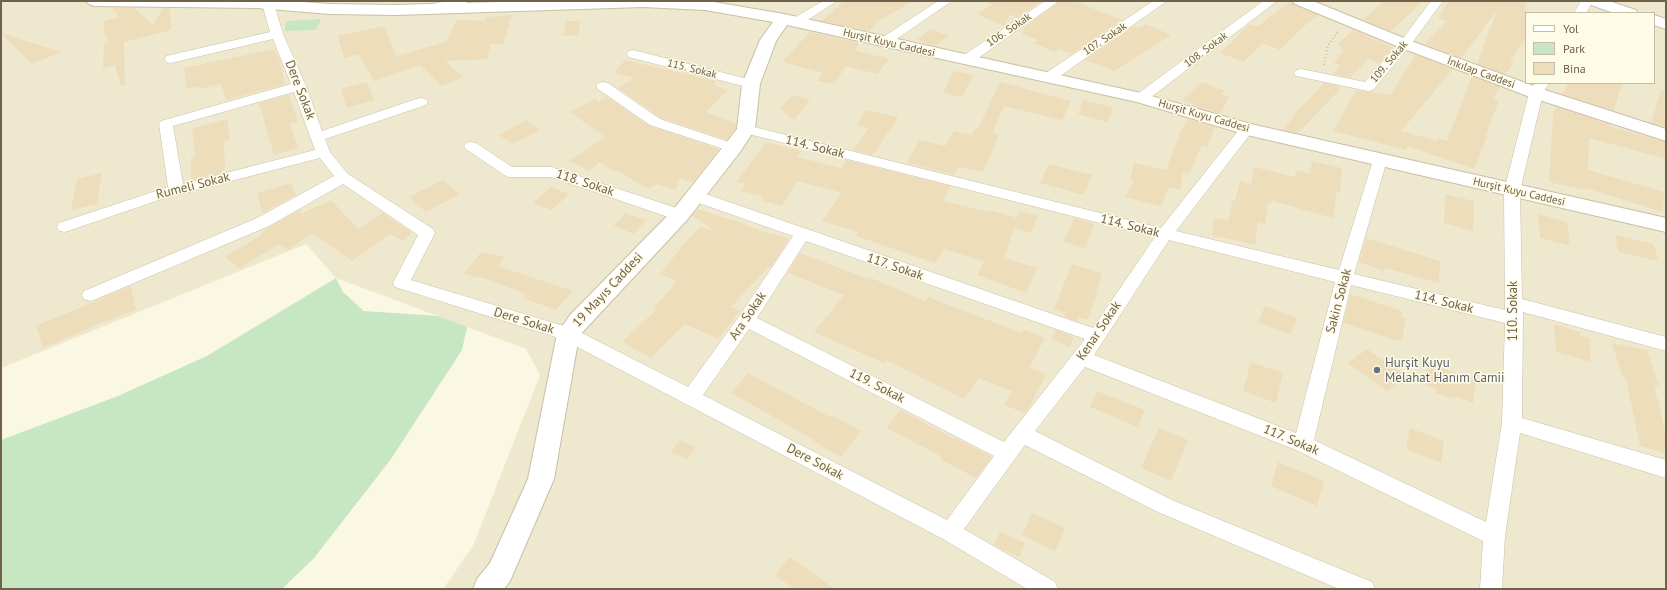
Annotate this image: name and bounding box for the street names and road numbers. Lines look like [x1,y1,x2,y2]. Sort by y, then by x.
street label: 106. Sokak [984,10,1034,50]
street label: 107. Sokak [1081,20,1129,58]
street label: Hurşit Kuyu Caddesi [842,26,936,60]
street label: 108. Sokak [1182,29,1230,71]
street label: 109. Sokak [1368,38,1410,86]
street label: İnkılap Caddesi [1445,55,1517,91]
street label: 115. Sokak [666,56,718,82]
street label: Dere Sokak [282,58,318,122]
street label: Hurşit Kuyu Caddesi [1157,97,1251,135]
street label: 114. Sokak [784,132,846,162]
street label: 118. Sokak [554,166,616,200]
street label: Rumeli Sokak [155,169,231,203]
street label: Hurşit Kuyu Caddesi [1472,175,1566,209]
street label: 114. Sokak [1099,211,1161,241]
street label: 19 Mayıs Caddesi [570,250,646,330]
street label: 117. Sokak [865,250,925,284]
street label: Sakin Sokak [1323,267,1355,335]
street label: 110. Sokak [1505,281,1521,341]
street label: 114. Sokak [1413,287,1475,317]
street label: Ara Sokak [726,289,770,343]
street label: Kenar Sokak [1073,298,1125,364]
street label: Dere Sokak [492,304,556,338]
street label: 119. Sokak [847,365,907,407]
street label: 117. Sokak [1261,421,1321,459]
street label: Dere Sokak [784,440,846,484]

